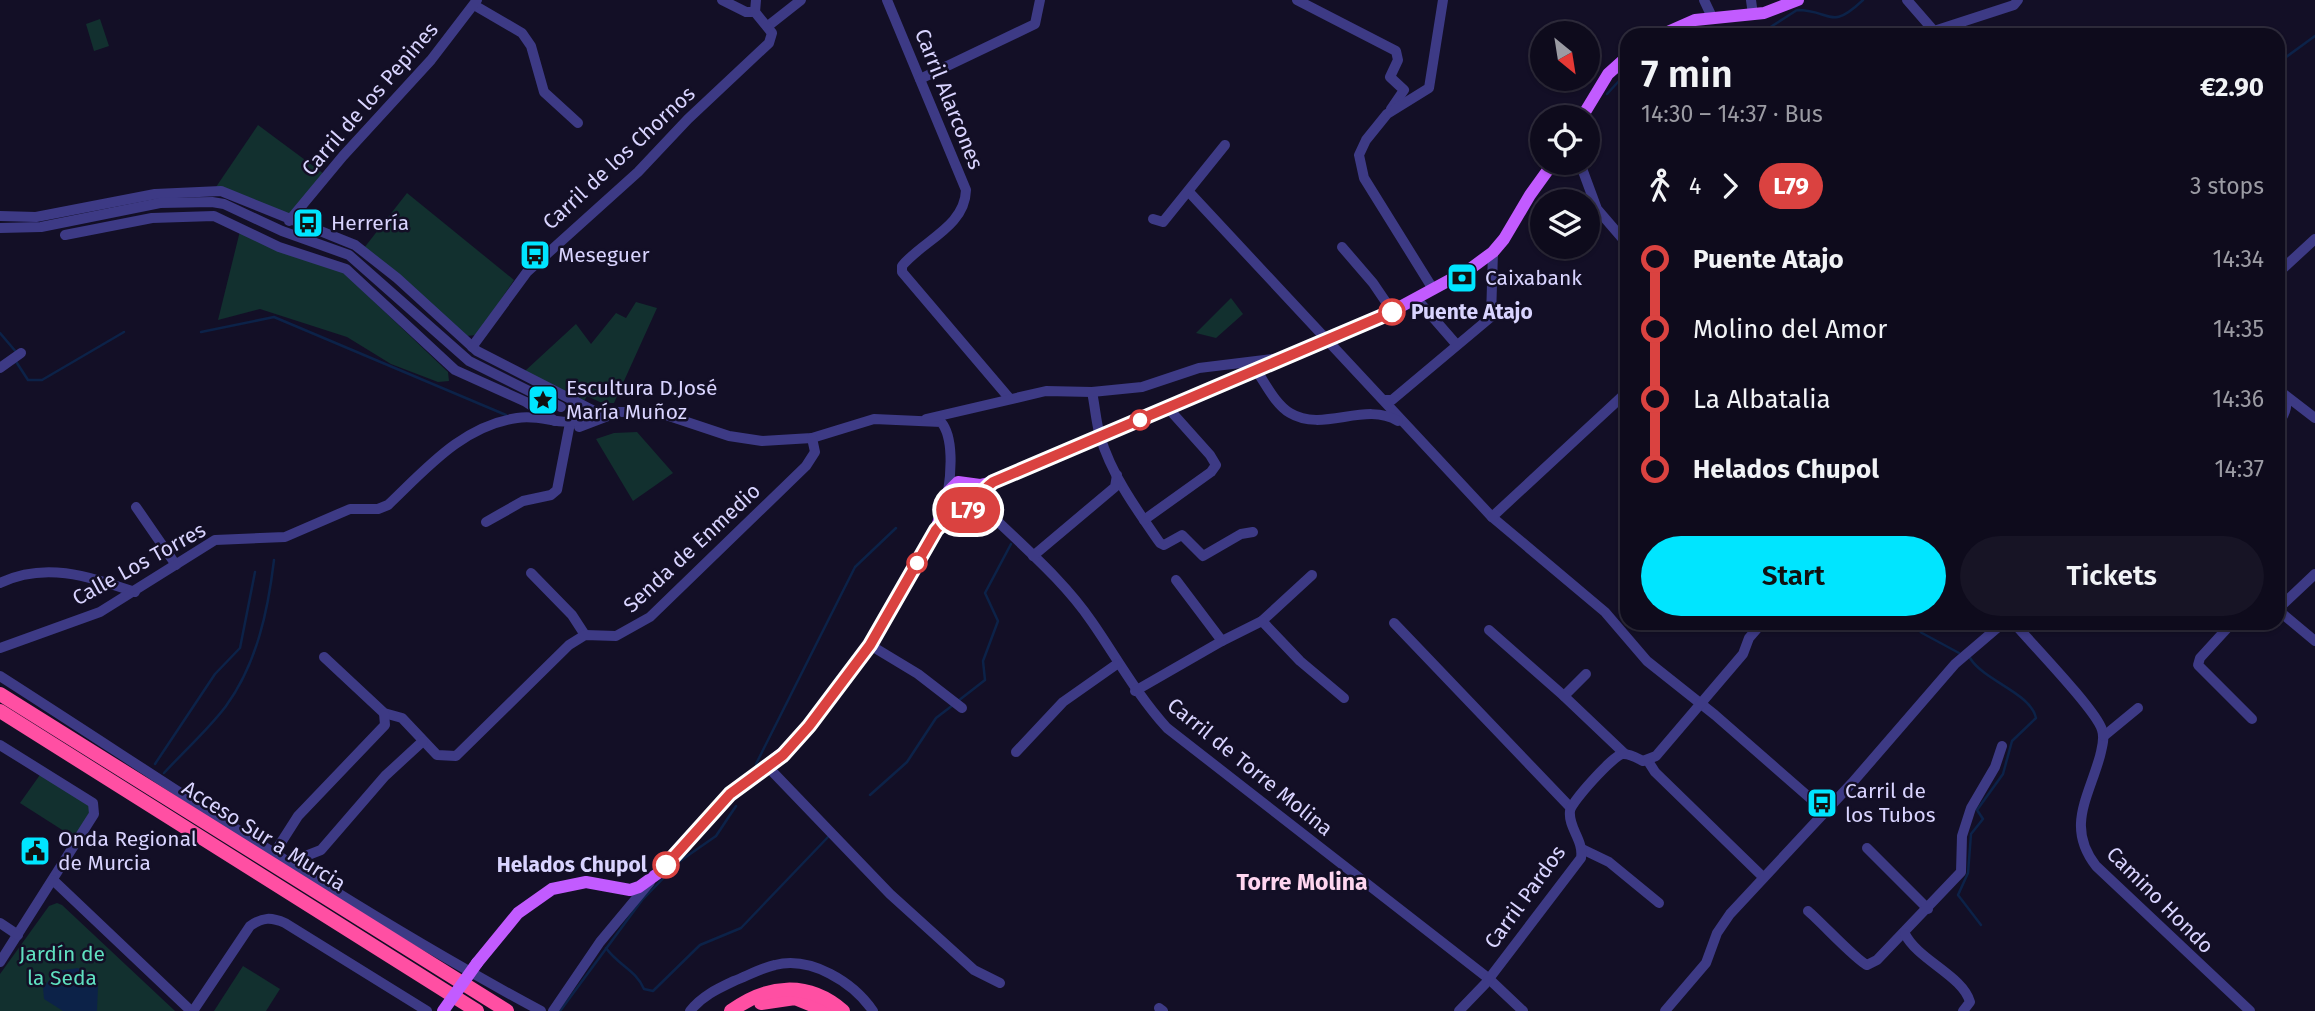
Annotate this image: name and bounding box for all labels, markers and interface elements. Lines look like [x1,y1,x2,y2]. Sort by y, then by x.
street label: Carril de los Pepines [296,17,444,181]
north arrow [1530,21,1600,91]
map controls [1530,21,1600,259]
street label: Carril Alarcones [909,25,989,173]
text: 7 min [1641,51,1733,97]
text: €2.90 [2200,72,2264,103]
street label: Carril de los Chornos [537,81,701,235]
text: 14:30 – 14:37 · Bus [1641,100,1823,128]
button: locate [1530,105,1600,175]
icon: walk [1641,167,1679,205]
icon: forward [1711,167,1749,205]
text: 4 [1689,172,1701,200]
text: L79 [1773,172,1809,200]
text: 3 stops [2190,172,2264,200]
button: layers [1530,189,1600,259]
bus stop icon: Herrería [291,206,325,240]
place label: Herrería [331,210,409,236]
bus stop icon: Meseguer [518,238,552,272]
place label: Meseguer [558,242,650,268]
text: Puente Atajo [1693,244,1844,275]
text: 14:34 [2212,245,2264,273]
bank icon: Caixabank [1445,261,1479,295]
place label: Caixabank [1485,265,1582,291]
marker: Puente Atajo [1379,299,1405,325]
place label: Puente Atajo [1411,299,1533,325]
text: Molino del Amor [1693,314,1887,345]
text: 14:35 [2213,315,2264,343]
place label: Escultura D.José María Muñoz [566,375,717,425]
place icon: Escultura D.José María Muñoz [526,383,560,417]
text: La Albatalia [1693,384,1831,415]
text: 14:36 [2212,385,2264,413]
unlabelled marker [1130,410,1150,430]
text: Helados Chupol [1693,454,1879,485]
text: 14:37 [2215,455,2264,483]
street label: Senda de Enmedio [618,478,766,618]
line badge: L79 [928,487,1008,533]
text: L79 [950,496,986,524]
street label: Calle Los Torres [68,517,210,611]
button: Start [1641,536,1946,616]
button: Tickets [1960,536,2264,616]
unlabelled marker [907,553,927,573]
street label: Carril de Torre Molina [1162,692,1338,842]
street label: Acceso Sur a Murcia [177,775,351,897]
place label: Carril de los Tubos [1845,778,1936,828]
bus stop icon: Carril de los Tubos [1805,786,1839,820]
place label: Onda Regional de Murcia [58,826,197,876]
public building icon: Onda Regional de Murcia [18,834,52,868]
street label: Carril Pardos [1479,840,1571,954]
street label: Camino Hondo [2101,841,2219,959]
place label: Helados Chupol [497,852,648,878]
marker: Helados Chupol [653,852,679,878]
district label: Torre Molina [1236,868,1368,896]
park label: Jardín de la Seda [19,941,105,991]

